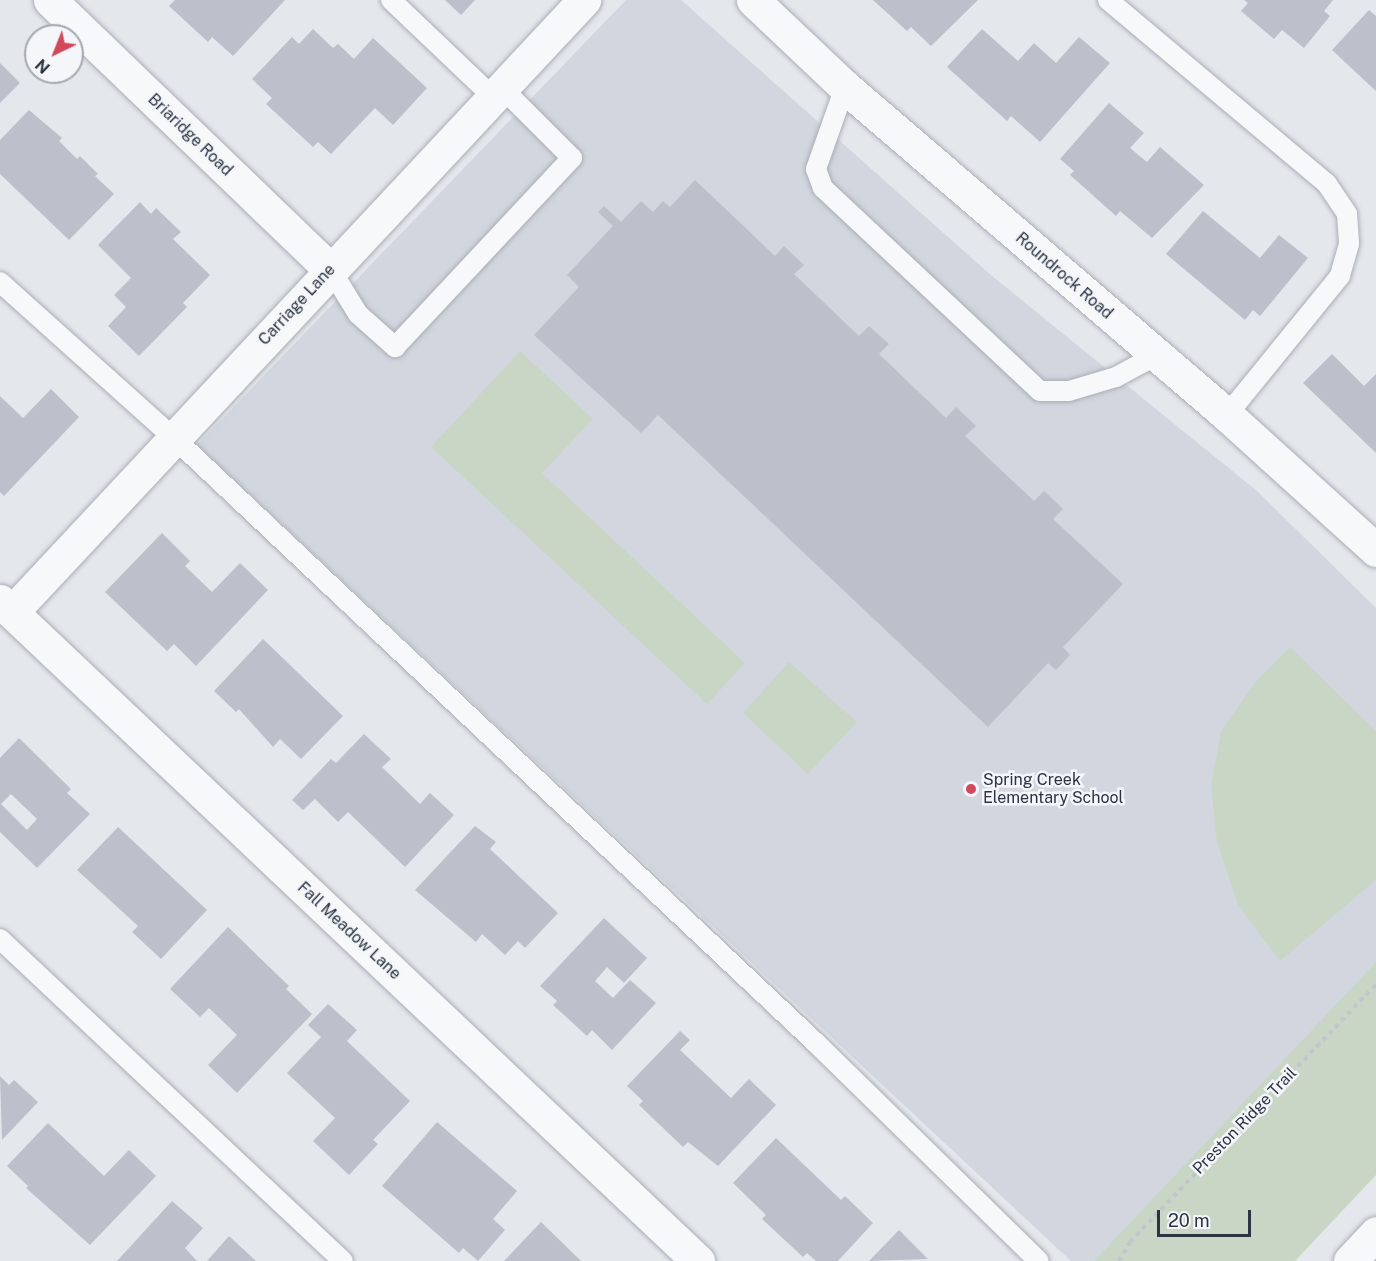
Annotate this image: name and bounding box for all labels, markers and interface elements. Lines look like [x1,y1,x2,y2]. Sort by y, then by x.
north arrow [24,24,84,84]
text: N [32,55,54,77]
street label: Briaridge Road [144,90,236,180]
street label: Roundrock Road [1012,229,1116,323]
street label: Carriage Lane [255,260,339,350]
place label: Spring Creek Elementary School [983,770,1123,808]
marker: Spring Creek Elementary School [964,782,978,796]
street label: Fall Meadow Lane [293,878,405,984]
street label: Preston Ridge Trail [1189,1064,1301,1178]
scale bar [1160,1198,1254,1236]
text: 20 m [1168,1210,1210,1231]

